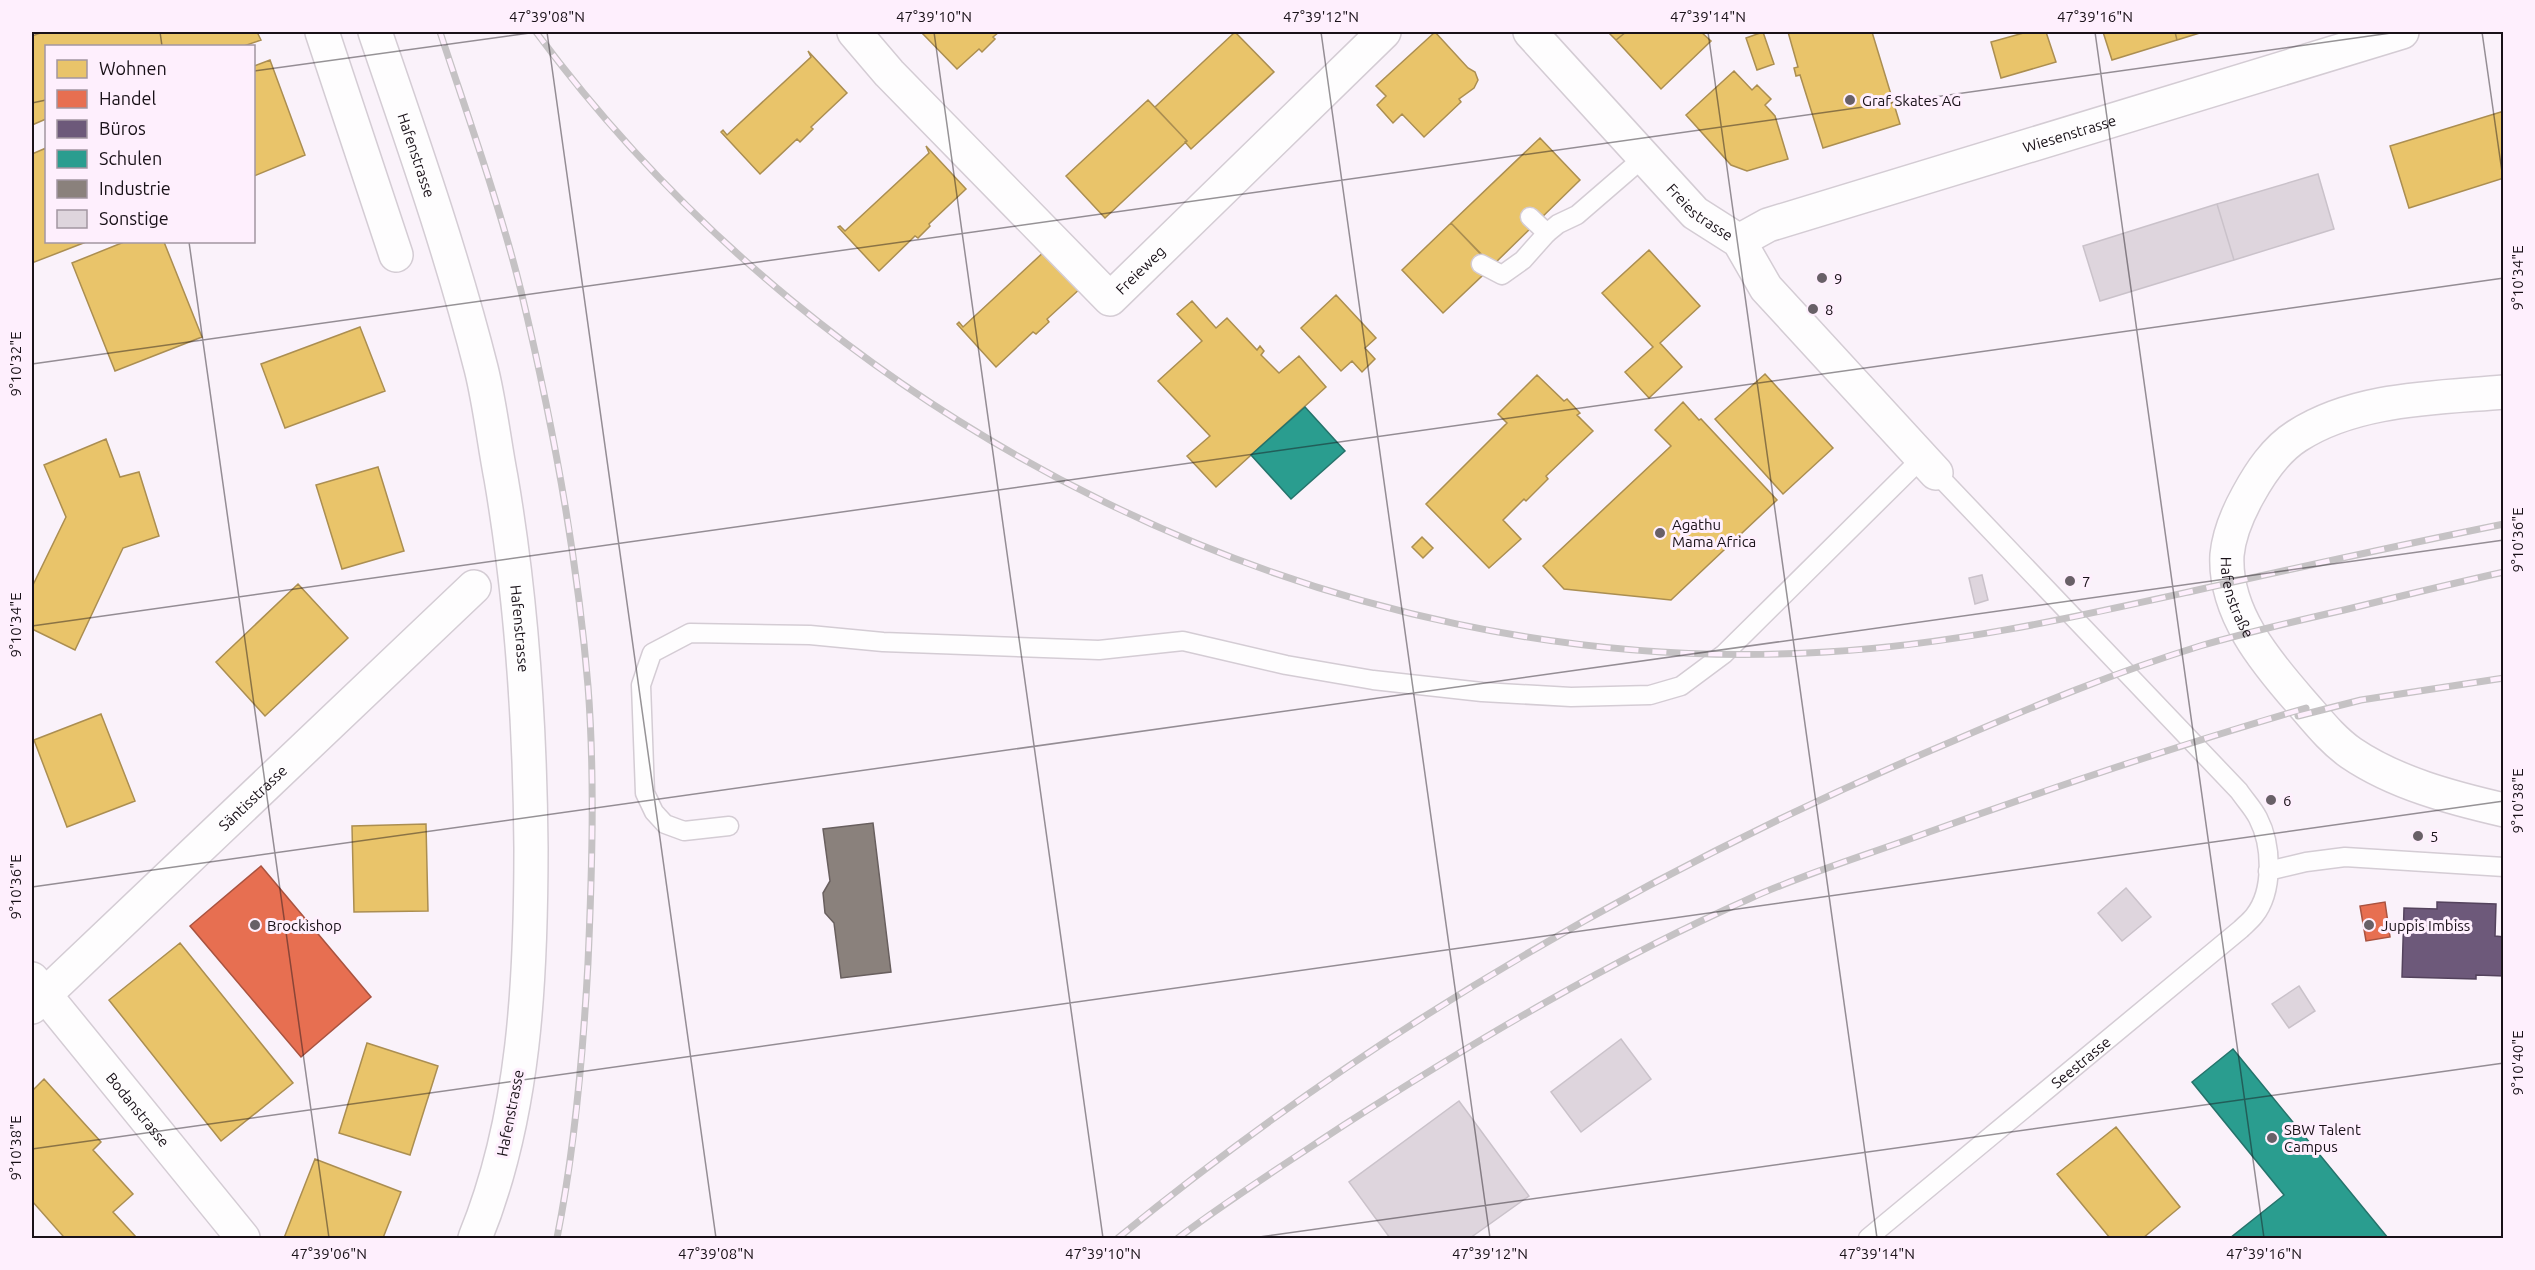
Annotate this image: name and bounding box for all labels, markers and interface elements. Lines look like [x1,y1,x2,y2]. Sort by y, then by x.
text: 47°39'08"N [509,8,585,25]
text: 47°39'10"N [896,8,972,25]
text: 47°39'12"N [1283,8,1359,25]
text: 47°39'14"N [1670,8,1746,25]
text: 47°39'16"N [2057,8,2133,25]
legend [45,45,255,243]
text: Wohnen [99,58,167,78]
text: Handel [99,88,157,108]
place label: Graf Skates AG [1862,92,1961,109]
marker: Graf Skates AG [1843,93,1857,107]
street label: Hafenstrasse [395,111,439,199]
street label: Wiesenstrasse [2021,111,2118,156]
text: Büros [99,118,146,138]
text: Schulen [99,148,162,168]
text: Industrie [99,178,171,198]
street label: Freiestrasse [1664,180,1736,243]
text: Sonstige [99,208,169,228]
street label: Freieweg [1112,242,1168,297]
text: 9°10'34"E [2509,245,2526,311]
place label: 9 [1834,270,1842,287]
marker: 9 [1815,271,1829,285]
place label: 8 [1825,301,1833,318]
marker: 8 [1806,302,1820,316]
text: 9°10'32"E [7,331,24,397]
text: 9°10'36"E [2509,507,2526,573]
place label: Agathu Mama Africa [1672,516,1756,550]
marker: Agathu Mama Africa [1653,526,1667,540]
street label: Hafenstraße [2218,557,2258,640]
place label: 7 [2082,573,2090,590]
marker: 7 [2063,574,2077,588]
street label: Hafenstrasse [508,584,533,673]
text: 9°10'34"E [7,592,24,658]
street label: Säntisstrasse [215,761,290,834]
text: 9°10'38"E [2509,768,2526,834]
place label: 6 [2283,792,2291,809]
marker: 6 [2264,793,2278,807]
place label: 5 [2430,828,2438,845]
marker: 5 [2411,829,2425,843]
text: 9°10'36"E [7,854,24,920]
place label: Brockishop [267,917,342,934]
place label: Juppis Imbiss [2381,917,2470,934]
marker: Brockishop [248,918,262,932]
marker: Juppis Imbiss [2362,918,2376,932]
text: 9°10'40"E [2509,1030,2526,1096]
street label: Seestrasse [2048,1033,2114,1091]
street label: Hafenstrasse [493,1068,527,1158]
street label: Bodanstrasse [103,1069,173,1150]
text: 9°10'38"E [7,1115,24,1181]
place label: SBW Talent Campus [2284,1121,2361,1155]
marker: SBW Talent Campus [2265,1131,2279,1145]
text: 47°39'06"N [291,1245,367,1262]
text: 47°39'08"N [678,1245,754,1262]
text: 47°39'10"N [1065,1245,1141,1262]
text: 47°39'12"N [1452,1245,1528,1262]
text: 47°39'14"N [1839,1245,1915,1262]
text: 47°39'16"N [2226,1245,2302,1262]

